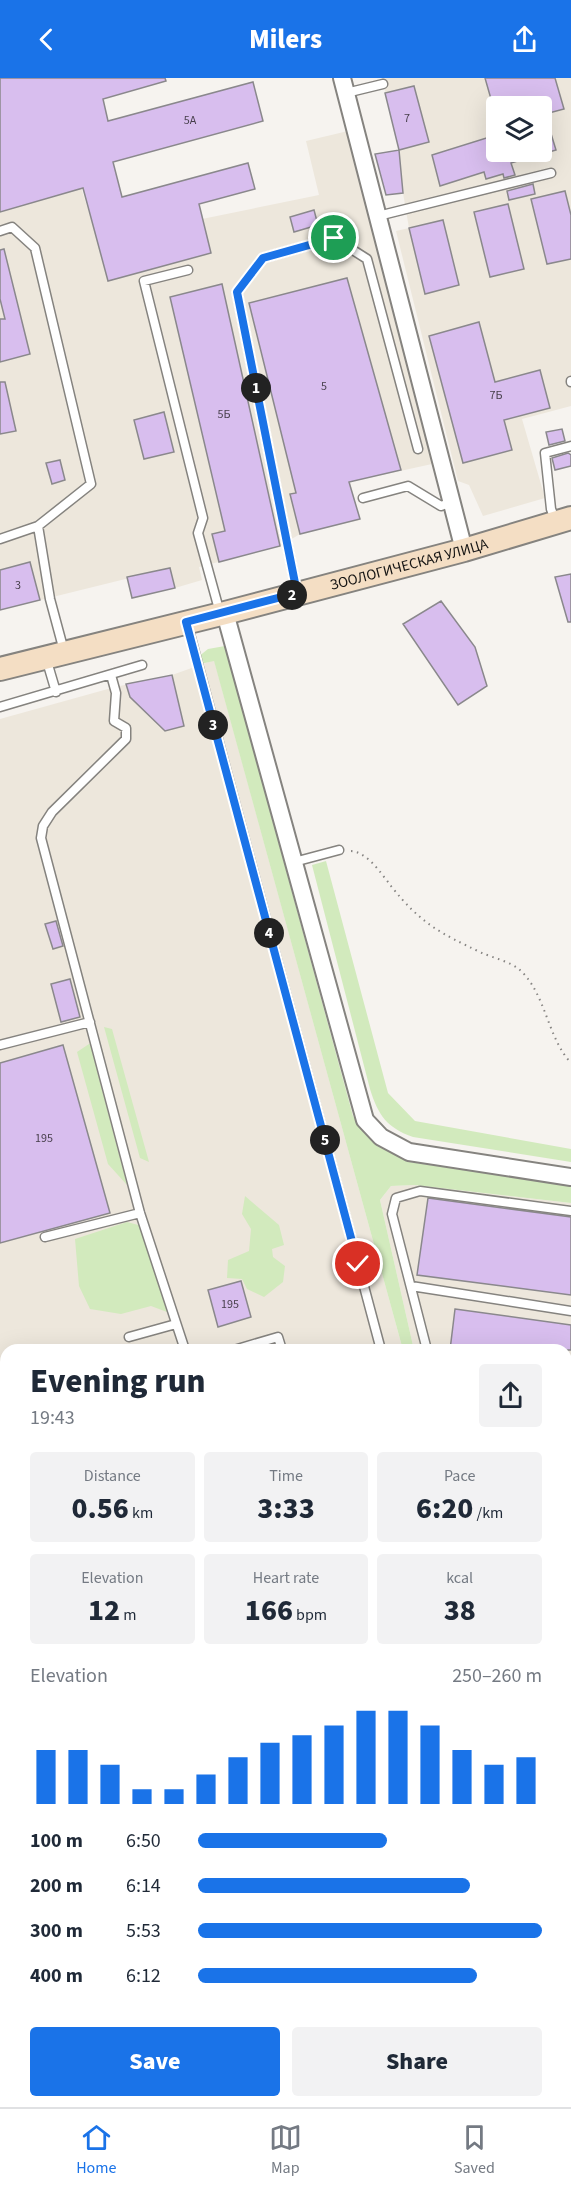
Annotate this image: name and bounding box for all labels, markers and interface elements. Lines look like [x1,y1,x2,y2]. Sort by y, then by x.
text: Milers [249,20,322,59]
icon: back [30,23,63,56]
icon: share [508,23,541,56]
map controls [486,96,552,162]
button: layers [486,96,552,162]
house number: 7 [404,110,410,127]
house number: 5А [184,112,197,129]
pin [308,212,359,263]
icon: arrive [317,221,350,254]
pin: 1 [241,373,271,403]
text: 1 [252,377,260,399]
house number: 5 [321,378,327,395]
house number: 7Б [490,387,502,404]
house number: 5Б [218,406,230,423]
street label: ЗООЛОГИЧЕСКАЯ УЛИЦА [328,533,491,596]
house number: 3 [15,577,21,594]
pin: 2 [277,580,307,610]
text: 2 [288,584,296,606]
pin: 3 [198,710,228,740]
text: 3 [209,714,217,736]
pin: 4 [254,918,284,948]
text: 4 [265,922,273,944]
pin: 5 [310,1125,340,1155]
text: 5 [321,1129,329,1151]
house number: 195 [35,1130,53,1147]
pin [332,1238,383,1289]
icon: check [341,1247,374,1280]
house number: 195 [221,1296,239,1313]
text: Evening run [30,1358,206,1405]
button: share [479,1364,542,1427]
text: 19:43 [30,1404,75,1432]
text: Distance [84,1465,141,1487]
text: Time [269,1465,303,1487]
text: Pace [444,1465,475,1487]
text: 0.56 [71,1487,129,1530]
text: 3:33 [257,1487,315,1530]
text: 6:20 [416,1487,473,1530]
text: km [129,1502,153,1524]
text: /km [473,1502,503,1524]
text: Elevation [81,1567,143,1589]
text: Heart rate [253,1567,319,1589]
text: kcal [446,1567,473,1589]
text: 12 [88,1589,120,1632]
text: 166 [245,1589,293,1632]
text: 38 [444,1589,476,1632]
text: m [120,1604,137,1626]
text: bpm [293,1604,327,1626]
text: Elevation [30,1662,108,1690]
text: 250–260 m [452,1662,542,1690]
text: 100 m [30,1827,83,1855]
text: 6:50 [126,1827,161,1855]
text: 200 m [30,1872,83,1900]
text: 6:14 [126,1872,161,1900]
text: 300 m [30,1917,83,1945]
text: 5:53 [126,1917,161,1945]
text: 400 m [30,1962,83,1990]
text: 6:12 [126,1962,161,1990]
button: Save [30,2027,280,2096]
button: Share [292,2027,542,2096]
tab: Home [76,2121,116,2179]
tab: Map [269,2121,302,2179]
tab: Saved [454,2121,495,2179]

